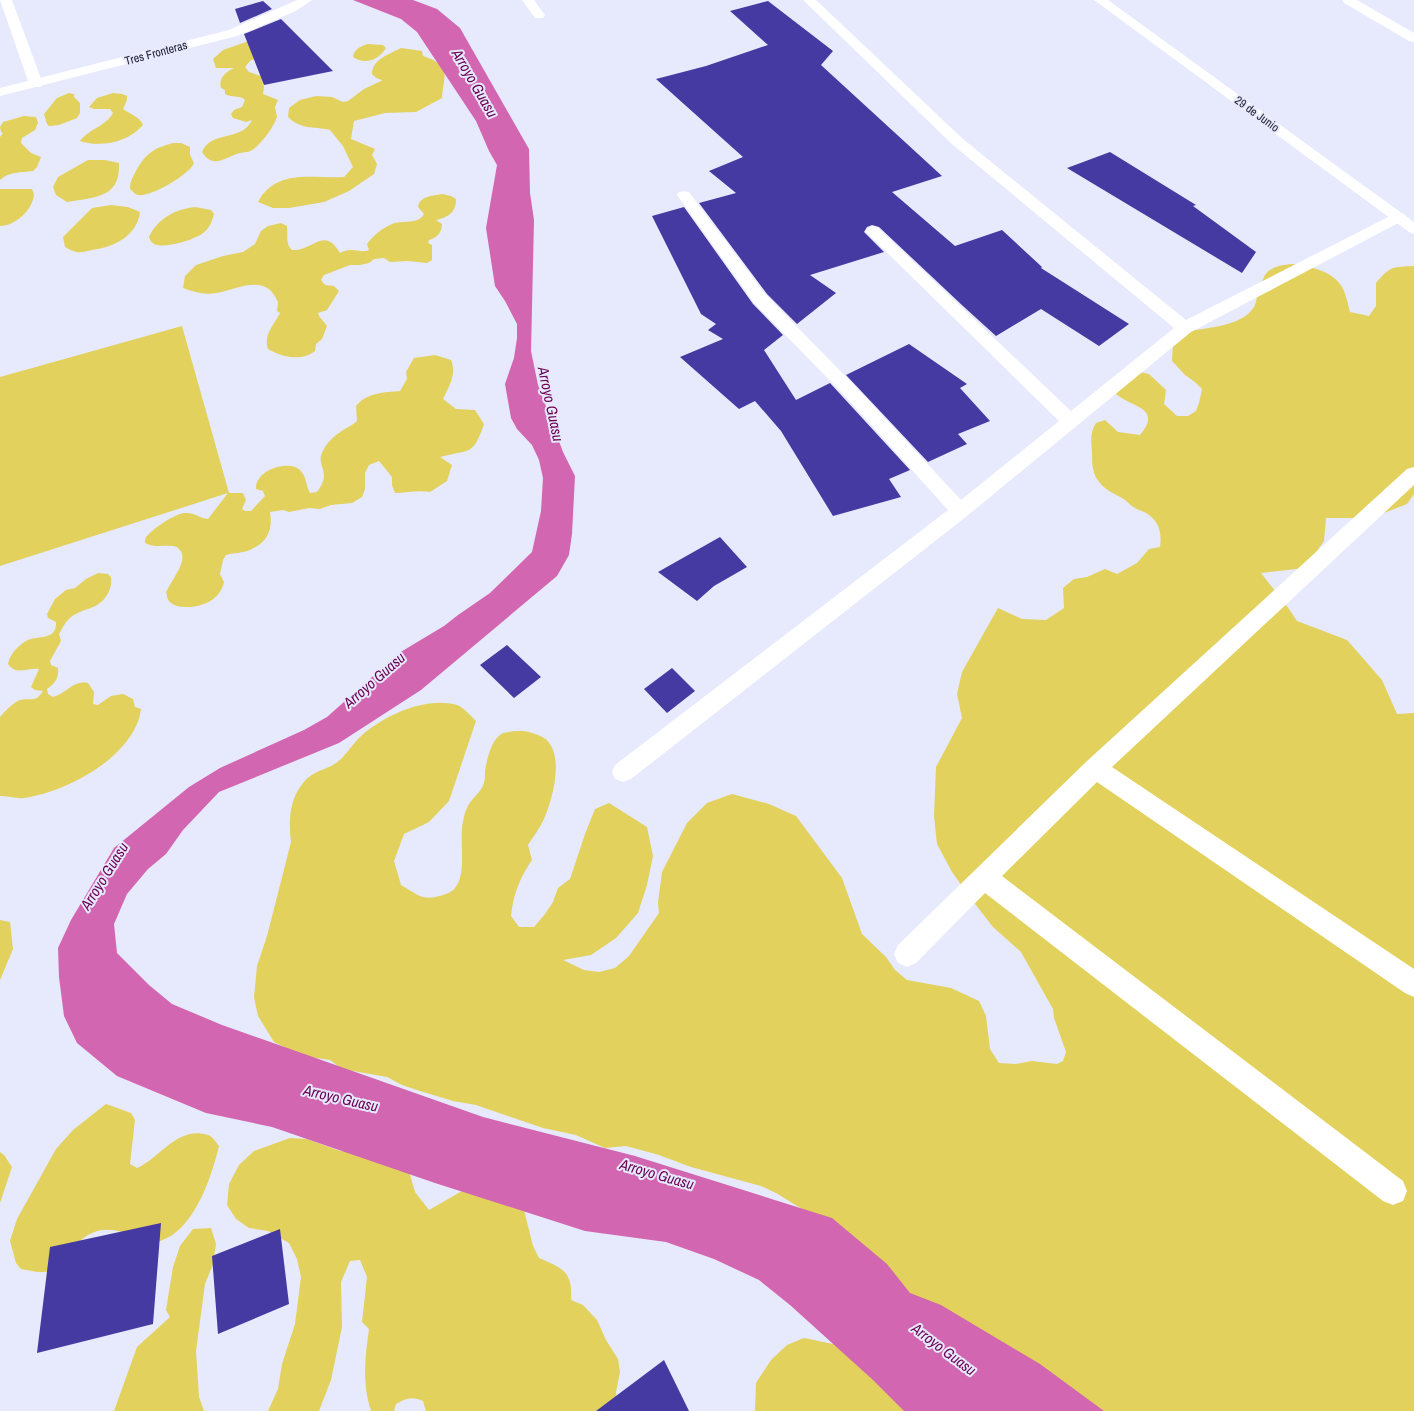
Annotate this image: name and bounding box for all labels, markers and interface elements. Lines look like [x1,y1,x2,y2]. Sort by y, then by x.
street label: Tres Fronteras [123,37,189,69]
water label: Arroyo Guasu [446,44,503,121]
street label: 29 de Junio [1231,92,1283,136]
water label: Arroyo Guasu [533,364,569,443]
water label: Arroyo Guasu [338,647,410,713]
water label: Arroyo Guasu [74,838,133,915]
water label: Arroyo Guasu [301,1079,380,1117]
water label: Arroyo Guasu [617,1153,697,1195]
water label: Arroyo Guasu [907,1317,981,1380]

